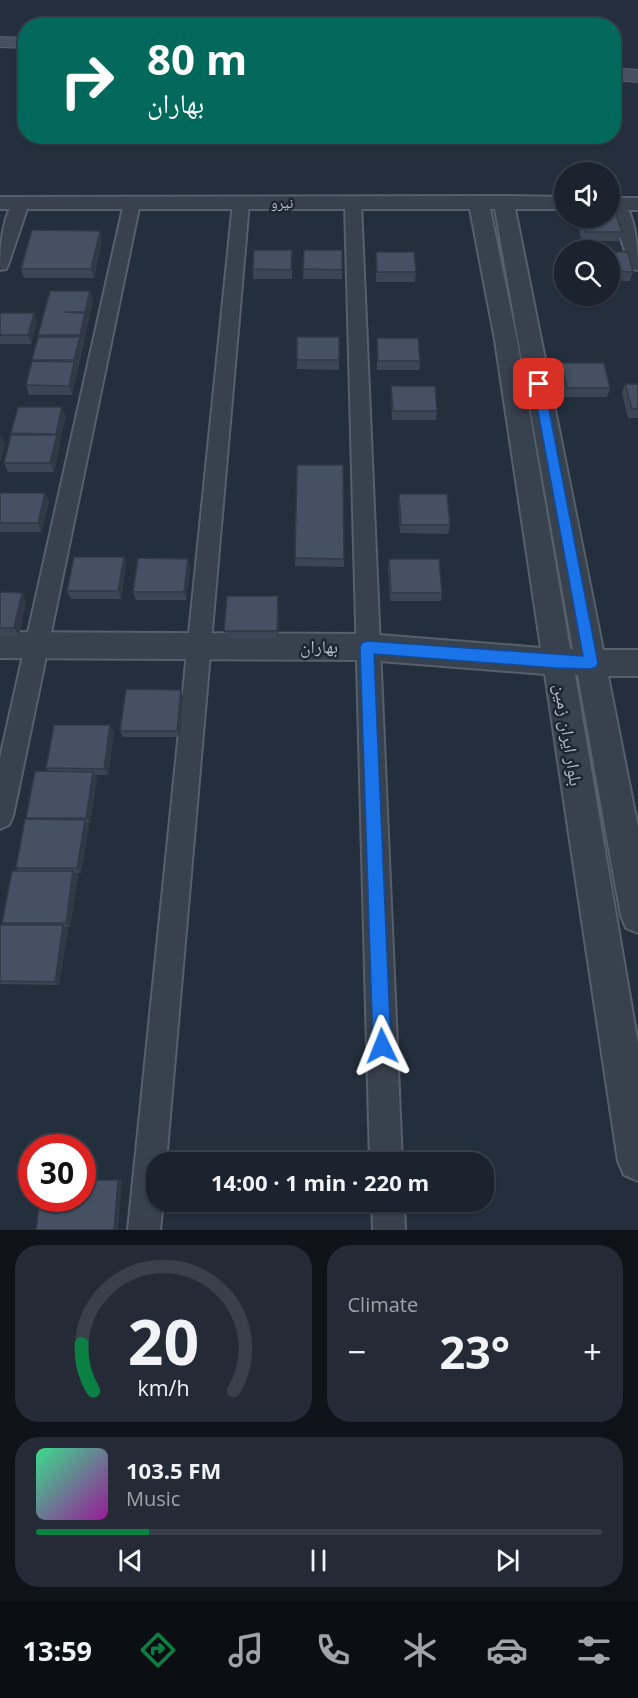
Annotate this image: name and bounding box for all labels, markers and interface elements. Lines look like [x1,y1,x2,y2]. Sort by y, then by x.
text: 80 m [147,30,247,87]
icon: right [48,42,126,120]
text: بهاران [147,84,204,121]
map controls [554,162,620,306]
button: sound [554,162,620,228]
street label: نیرو [271,192,293,212]
button: search [554,240,620,306]
pin [513,358,564,409]
icon: arrive [522,367,555,400]
street label: بهاران [300,634,338,658]
street label: بلوار ایران زمین [549,682,589,788]
position arrow [350,1014,414,1078]
speed limit sign: 30 [18,1134,96,1212]
text: 14:00 · 1 min · 220 m [211,1167,429,1197]
text: Climate [348,1291,418,1318]
text: 20 [128,1298,199,1383]
text: 23° [439,1321,510,1382]
text: − [348,1329,366,1374]
text: + [583,1329,602,1374]
text: km/h [137,1373,189,1402]
text: 103.5 FM [126,1455,221,1485]
text: Music [126,1485,180,1512]
icon: previous [114,1544,147,1577]
icon: pause [302,1544,335,1577]
icon: next [491,1544,524,1577]
icon: directions [137,1629,179,1671]
icon: music [225,1629,267,1671]
icon: phone [312,1629,354,1671]
icon: climate [399,1629,441,1671]
icon: car [486,1629,528,1671]
icon: filters [573,1629,615,1671]
text: 13:59 [23,1632,92,1669]

